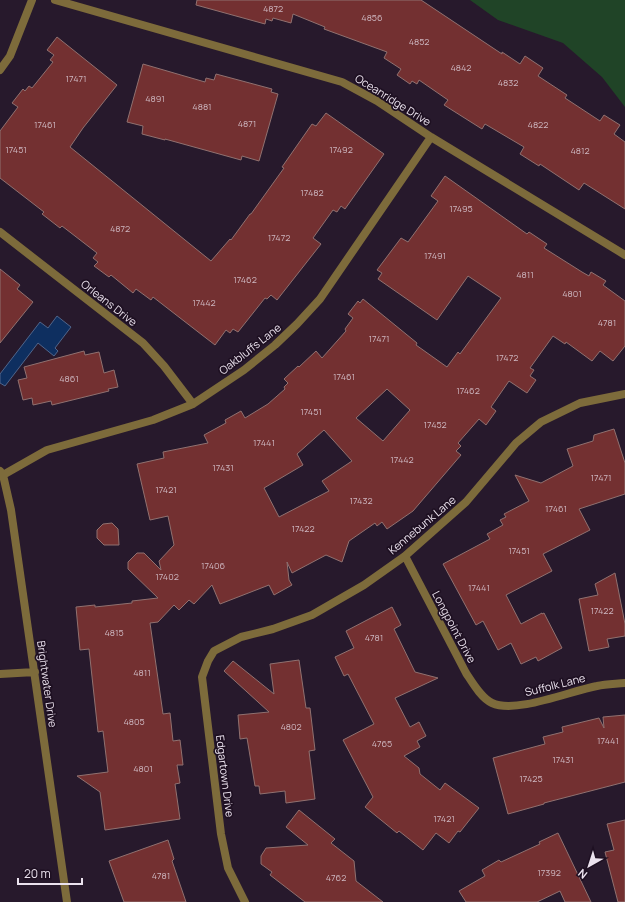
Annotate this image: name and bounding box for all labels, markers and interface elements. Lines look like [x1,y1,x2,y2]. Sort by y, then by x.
house number: 4872 [263,2,283,15]
house number: 4856 [361,11,383,24]
house number: 4852 [409,35,429,48]
house number: 4842 [451,61,471,74]
street label: Oceanridge Drive [352,70,435,129]
house number: 17471 [65,72,87,85]
house number: 4832 [498,76,518,89]
house number: 4891 [145,92,165,105]
house number: 4881 [192,100,212,113]
house number: 4871 [238,117,256,130]
house number: 17461 [34,118,56,131]
house number: 4822 [528,118,548,131]
house number: 17451 [5,143,27,156]
house number: 17492 [329,143,353,156]
house number: 4812 [570,144,590,157]
house number: 17482 [300,186,324,199]
house number: 17495 [449,202,473,215]
house number: 4872 [110,222,130,235]
house number: 17472 [268,231,290,244]
house number: 17491 [424,249,446,262]
house number: 4811 [516,268,534,281]
house number: 17462 [233,273,257,286]
street label: Orleans Drive [78,276,141,330]
house number: 4801 [562,287,582,300]
house number: 17442 [192,296,216,309]
house number: 4781 [598,316,616,329]
street label: Oakbluffs Lane [215,319,284,378]
house number: 17471 [368,332,390,345]
house number: 17472 [496,351,518,364]
house number: 17461 [333,370,355,383]
house number: 4861 [59,372,79,385]
house number: 17462 [456,384,480,397]
house number: 17451 [300,405,322,418]
house number: 17452 [423,418,447,431]
house number: 17441 [253,436,275,449]
house number: 17442 [390,453,414,466]
house number: 17431 [212,461,234,474]
house number: 17471 [590,471,612,484]
house number: 17421 [155,483,177,496]
street label: Kennebunk Lane [385,492,459,557]
house number: 17432 [349,494,373,507]
house number: 17461 [545,502,567,515]
house number: 17422 [291,522,315,535]
house number: 17451 [508,544,530,557]
house number: 17406 [201,559,225,572]
house number: 17402 [155,570,179,583]
house number: 17441 [468,581,490,594]
street label: Longpoint Drive [429,588,480,666]
house number: 17422 [590,604,614,617]
house number: 4815 [104,626,124,639]
house number: 4781 [365,631,383,644]
street label: Brightwater Drive [34,640,61,729]
house number: 4811 [133,666,151,679]
street label: Suffolk Lane [523,670,587,699]
house number: 4805 [123,715,145,728]
house number: 4802 [280,720,302,733]
street label: Edgartown Drive [213,734,238,818]
house number: 17441 [597,734,619,747]
house number: 4765 [372,737,392,750]
house number: 17431 [552,753,574,766]
house number: 4801 [133,762,153,775]
house number: 17425 [519,772,543,785]
house number: 17421 [433,812,455,825]
north arrow [569,846,609,886]
scale bar [18,860,82,886]
text: 20 m [24,865,51,882]
house number: 17392 [537,866,561,879]
text: N [575,866,590,882]
house number: 4781 [152,869,170,882]
house number: 4762 [326,871,346,884]

